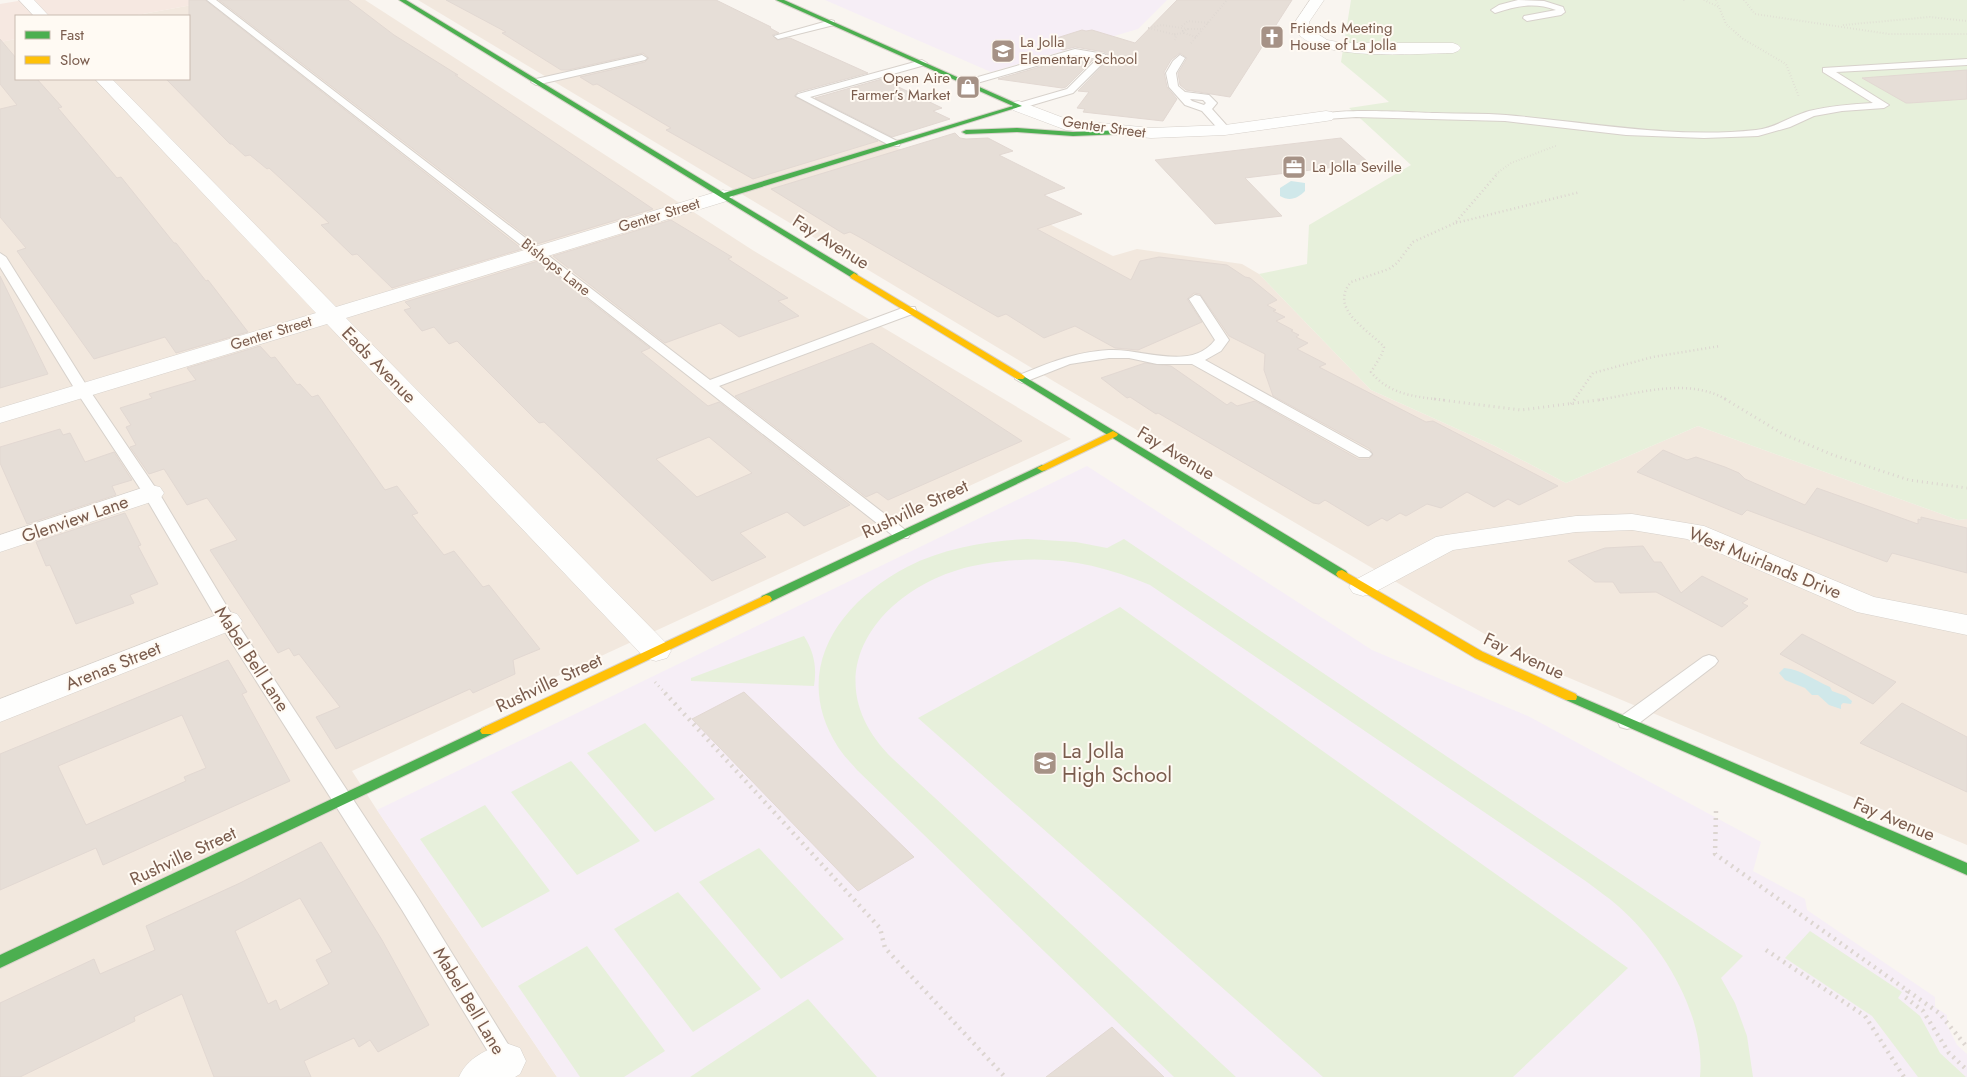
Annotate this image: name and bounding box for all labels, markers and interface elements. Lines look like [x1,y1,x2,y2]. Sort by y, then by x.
legend [15,15,190,80]
place label: Friends Meeting House of La Jolla [1290,17,1396,56]
text: Fast [60,24,84,46]
church icon: Friends Meeting House of La Jolla [1259,24,1285,50]
place label: La Jolla Elementary School [1020,31,1137,70]
school or university icon: La Jolla Elementary School [990,38,1016,64]
text: Slow [60,49,91,71]
place label: Open Aire Farmer’s Market [851,67,950,106]
shop icon: Open Aire Farmer’s Market [955,74,981,100]
street label: Genter Street [1061,110,1148,144]
office icon: La Jolla Seville [1281,154,1307,180]
place label: La Jolla Seville [1312,156,1402,178]
street label: Genter Street [616,192,703,238]
street label: Fay Avenue [787,208,875,276]
street label: Bishops Lane [517,233,596,301]
street label: Genter Street [228,310,315,356]
street label: Eads Avenue [336,321,422,409]
street label: Fay Avenue [1132,420,1220,486]
street label: Rushville Street [858,473,973,545]
street label: Glenview Lane [18,489,132,549]
street label: West Muirlands Drive [1685,520,1845,606]
street label: Mabel Bell Lane [208,601,296,717]
street label: Fay Avenue [1479,626,1569,686]
street label: Arenas Street [61,635,165,697]
street label: Rushville Street [492,647,607,719]
place label: La Jolla High School [1062,736,1172,790]
school or university icon: La Jolla High School [1032,750,1058,776]
street label: Fay Avenue [1849,790,1939,848]
street label: Rushville Street [126,820,241,892]
street label: Mabel Bell Lane [427,943,511,1059]

